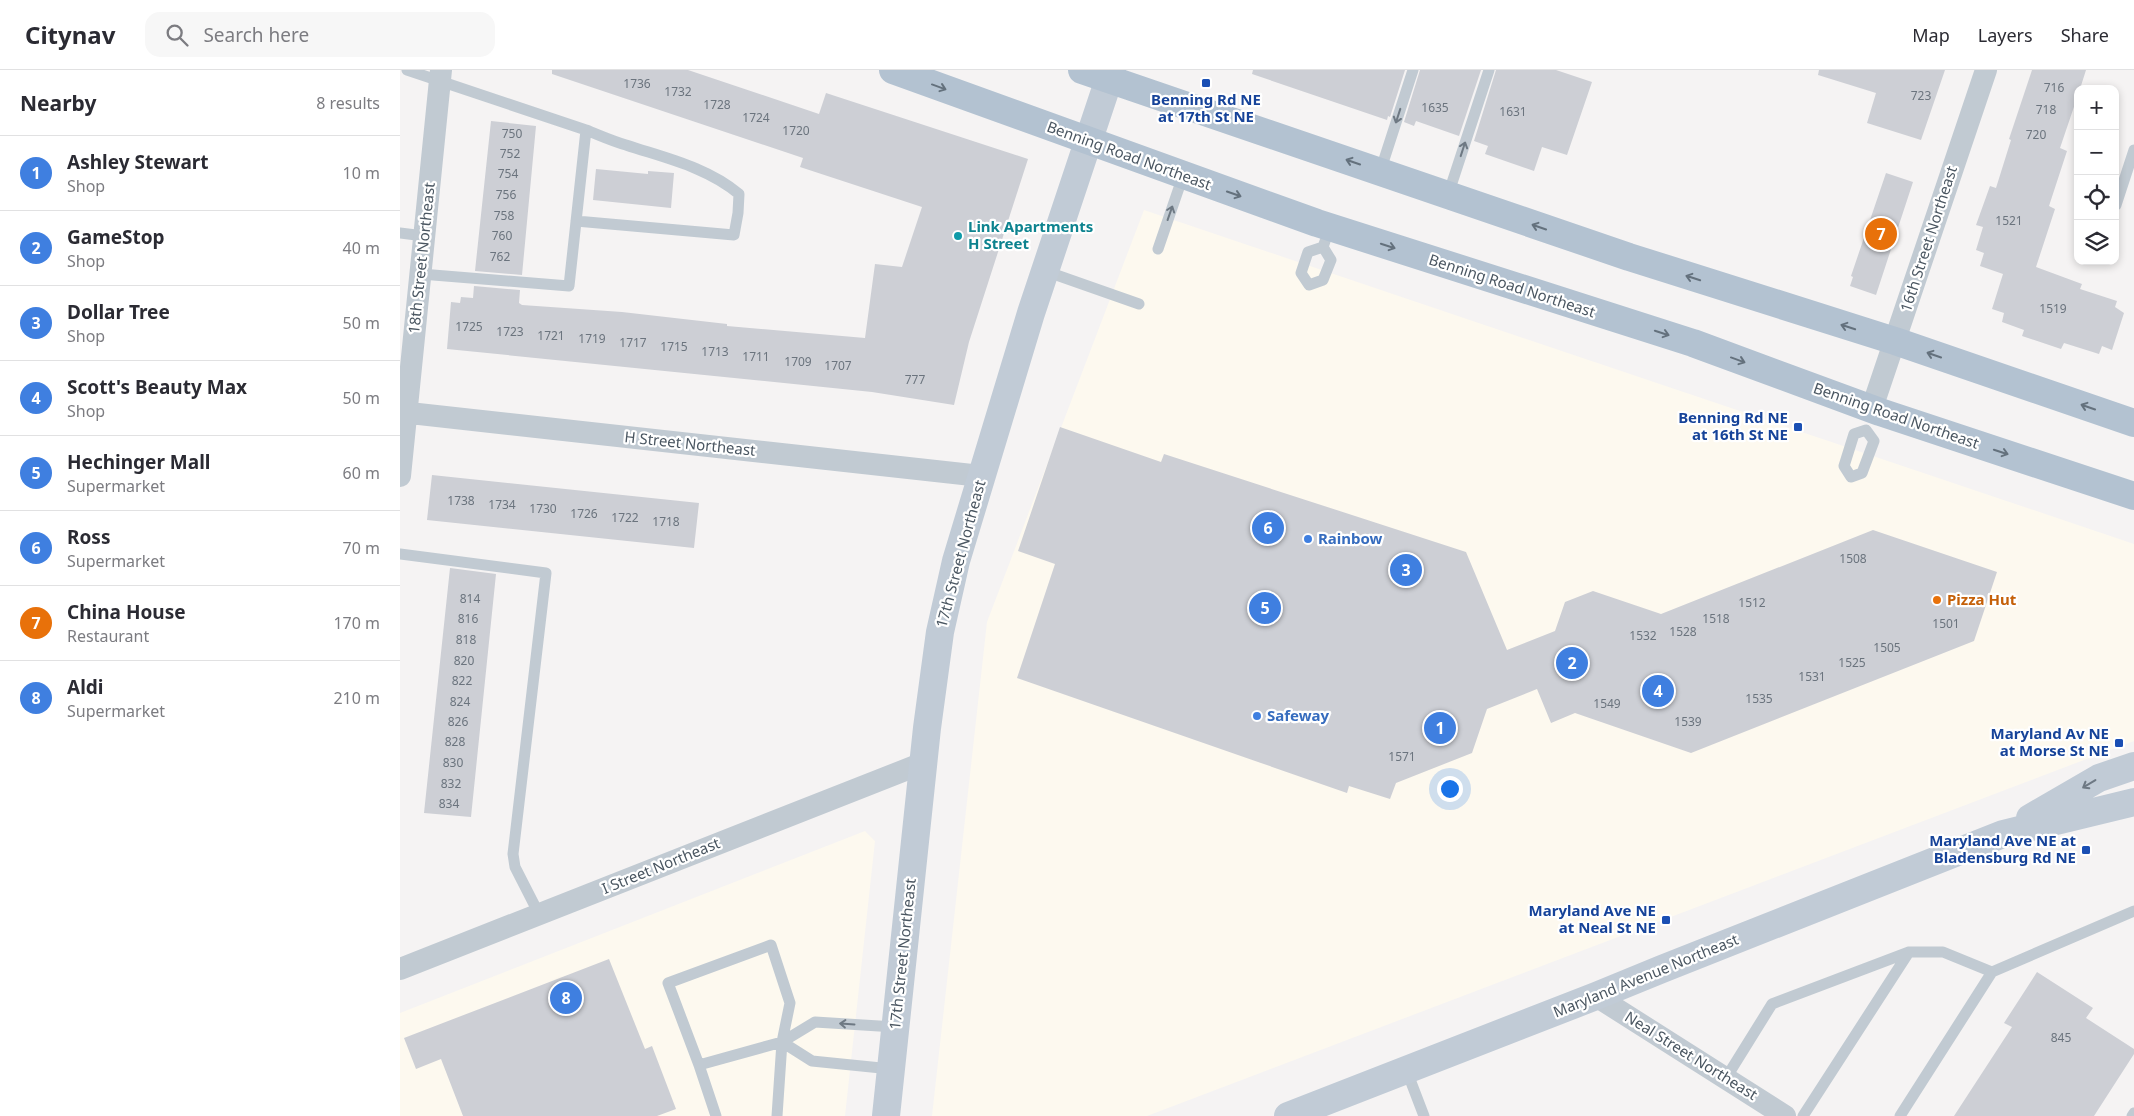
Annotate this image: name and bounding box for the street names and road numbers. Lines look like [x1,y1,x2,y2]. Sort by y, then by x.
street label: Benning Road Northeast [1044,116,1215,194]
street label: 16th Street Northeast [1895,163,1961,314]
street label: 18th Street Northeast [403,181,439,335]
street label: Benning Road Northeast [1427,249,1599,322]
street label: Benning Road Northeast [1811,377,1982,453]
street label: H Street Northeast [624,426,757,460]
street label: 17th Street Northeast [931,477,990,630]
street label: I Street Northeast [599,832,723,898]
street label: 17th Street Northeast [884,877,920,1031]
street label: Maryland Avenue Northeast [1550,929,1742,1021]
street label: Neal Street Northeast [1622,1006,1762,1104]

